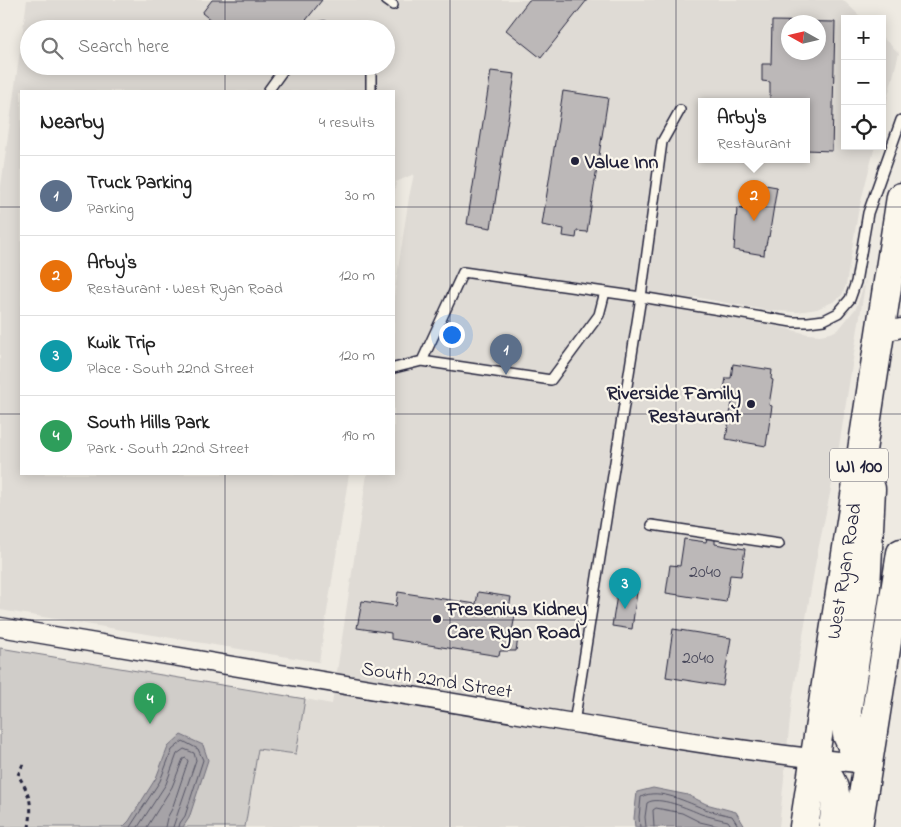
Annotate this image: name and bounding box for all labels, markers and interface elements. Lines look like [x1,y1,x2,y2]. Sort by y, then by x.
north arrow [781,15,826,60]
map controls [841,15,886,150]
button: + [841,15,886,60]
search box [20,20,395,75]
icon: search [38,34,66,62]
text: Search here [78,34,169,61]
button: − [841,60,886,105]
popup [698,98,810,163]
text: Arby's [717,105,767,132]
button: locate [841,105,886,150]
text: Nearby [40,108,104,138]
text: 4 results [319,111,375,135]
text: Restaurant [717,132,791,156]
place label: Value Inn [584,149,658,178]
marker: Value Inn [569,155,581,167]
text: Truck Parking [87,170,192,197]
pin: 2 [738,180,770,221]
text: 1 [53,184,59,208]
text: 30 m [345,184,375,208]
text: Parking [87,197,134,221]
text: Arby's [87,250,137,277]
text: 2 [52,264,60,288]
text: 120 m [339,264,375,288]
text: Restaurant · West Ryan Road [87,277,283,301]
your location [439,322,465,348]
text: Kwik Trip [87,330,156,357]
pin: 1 [490,334,522,375]
text: 3 [53,344,59,368]
text: 120 m [339,344,375,368]
text: Place · South 22nd Street [87,357,254,381]
place label: Riverside Family Restaurant [607,380,741,432]
marker: Riverside Family Restaurant [745,398,757,410]
text: South Hills Park [87,410,210,437]
text: 4 [53,424,59,448]
text: 190 m [342,424,375,448]
text: Park · South 22nd Street [87,437,249,461]
road number: WI 100 [830,448,888,482]
street label: West Ryan Road [820,501,871,642]
house number: 2040 [689,560,721,586]
pin: 3 [609,568,641,609]
place label: Fresenius Kidney Care Ryan Road [446,596,587,649]
marker: Fresenius Kidney Care Ryan Road [431,613,443,625]
house number: 2040 [682,646,714,672]
street label: South 22nd Street [359,655,514,708]
pin: 4 [134,683,166,724]

